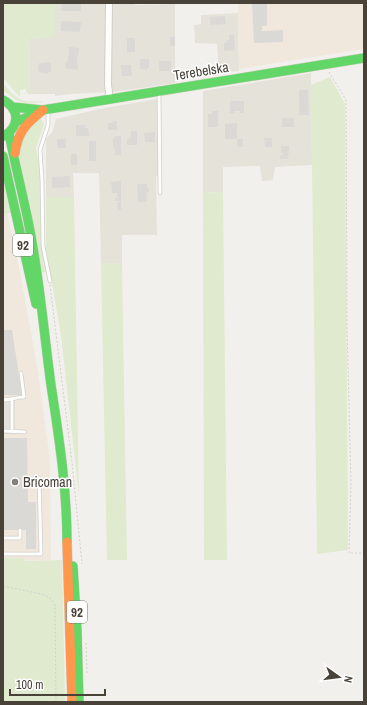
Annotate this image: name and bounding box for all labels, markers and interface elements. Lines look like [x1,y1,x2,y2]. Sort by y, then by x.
street label: Terebelska [172,58,230,84]
road number: 92 [13,234,33,256]
place label: Bricoman [23,473,72,491]
marker: Bricoman [10,477,20,487]
road number: 92 [67,601,87,623]
north arrow [319,657,359,697]
scale bar [10,671,105,697]
text: N [341,675,356,684]
text: 100 m [16,677,43,693]

